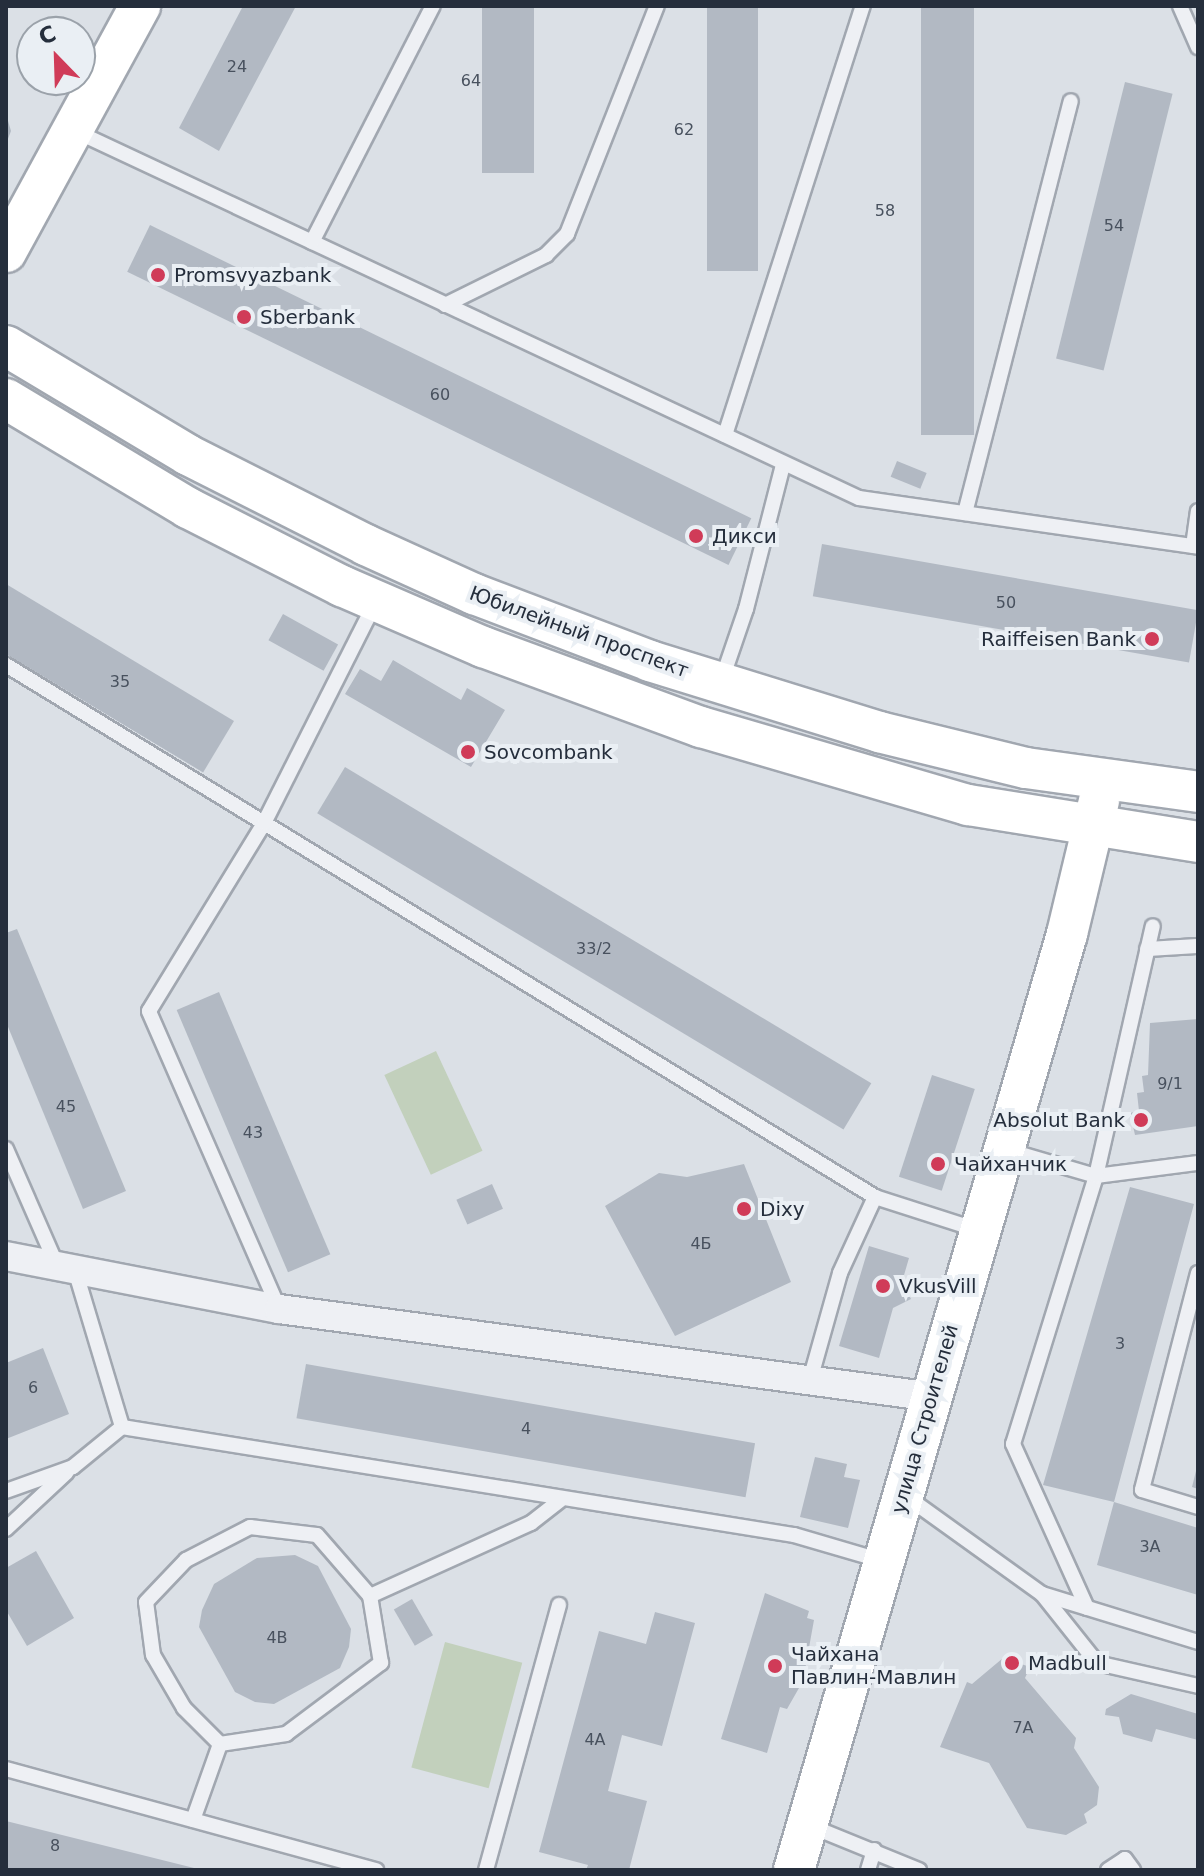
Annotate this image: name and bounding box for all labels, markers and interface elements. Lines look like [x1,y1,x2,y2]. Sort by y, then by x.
north arrow [16,16,96,96]
text: С [35,21,60,50]
house number: 24 [227,57,247,77]
house number: 64 [461,71,481,91]
house number: 62 [674,120,694,140]
house number: 58 [875,201,895,221]
house number: 54 [1104,216,1124,236]
place label: Promsvyazbank [174,263,331,287]
marker: Promsvyazbank [149,266,167,284]
place label: Sberbank [260,305,355,329]
marker: Sberbank [235,308,253,326]
house number: 60 [430,385,450,405]
place label: Дикси [712,524,777,548]
marker: Дикси [687,527,705,545]
street label: Юбилейный проспект [466,581,692,683]
house number: 50 [996,593,1016,613]
place label: Raiffeisen Bank [981,627,1136,651]
marker: Raiffeisen Bank [1143,630,1161,648]
house number: 35 [110,672,130,692]
place label: Sovcombank [484,740,613,764]
marker: Sovcombank [459,743,477,761]
house number: 33/2 [576,939,612,959]
house number: 9/1 [1157,1074,1183,1094]
house number: 45 [56,1097,76,1117]
place label: Absolut Bank [993,1108,1125,1132]
marker: Absolut Bank [1132,1111,1150,1129]
house number: 43 [243,1123,263,1143]
place label: Чайханчик [954,1152,1067,1176]
marker: Чайханчик [929,1155,947,1173]
place label: Dixy [760,1197,805,1221]
marker: Dixy [735,1200,753,1218]
house number: 4Б [690,1234,712,1254]
place label: VkusVill [899,1274,977,1298]
marker: VkusVill [874,1277,892,1295]
street label: улица Строителей [887,1322,963,1516]
house number: 3 [1115,1334,1125,1354]
house number: 6 [28,1378,38,1398]
house number: 4 [521,1419,531,1439]
house number: 3А [1139,1537,1161,1557]
house number: 4В [266,1628,288,1648]
place label: Чайхана Павлин-Мавлин [791,1642,956,1689]
place label: Madbull [1028,1651,1107,1675]
marker: Madbull [1003,1654,1021,1672]
marker: Чайхана Павлин-Мавлин [766,1657,784,1675]
house number: 7А [1012,1718,1034,1738]
house number: 4А [584,1730,606,1750]
house number: 8 [50,1836,60,1856]

